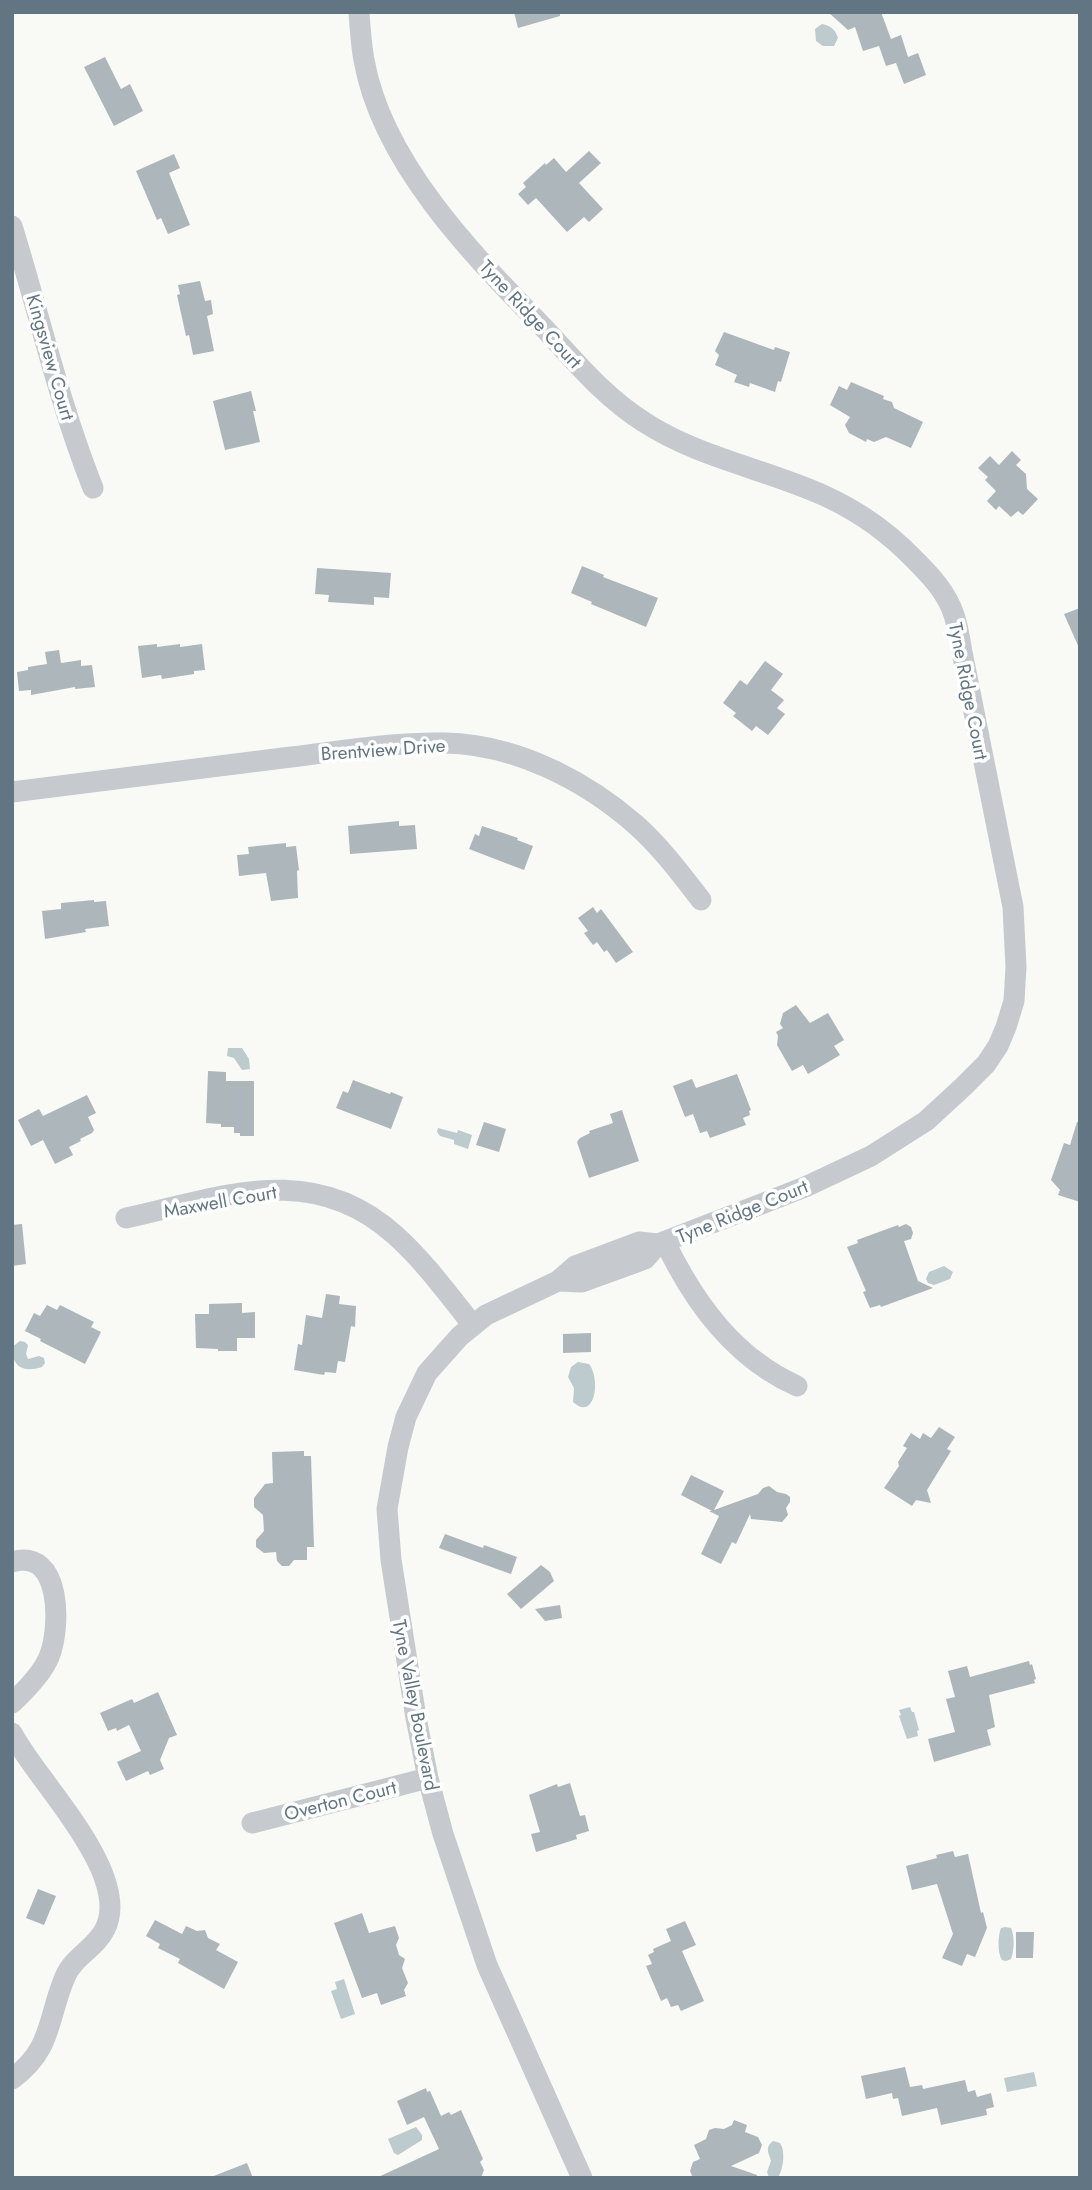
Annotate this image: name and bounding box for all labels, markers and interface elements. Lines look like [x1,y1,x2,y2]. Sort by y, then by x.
street label: Tyne Ridge Court [473,254,588,375]
street label: Kingsview Court [20,291,82,424]
street label: Tyne Ridge Court [942,620,995,762]
street label: Brentview Drive [320,732,446,767]
street label: Tyne Ridge Court [673,1173,812,1250]
street label: Maxwell Court [162,1178,279,1225]
street label: Tyne Valley Boulevard [386,1617,445,1793]
street label: Overton Court [281,1773,399,1827]

